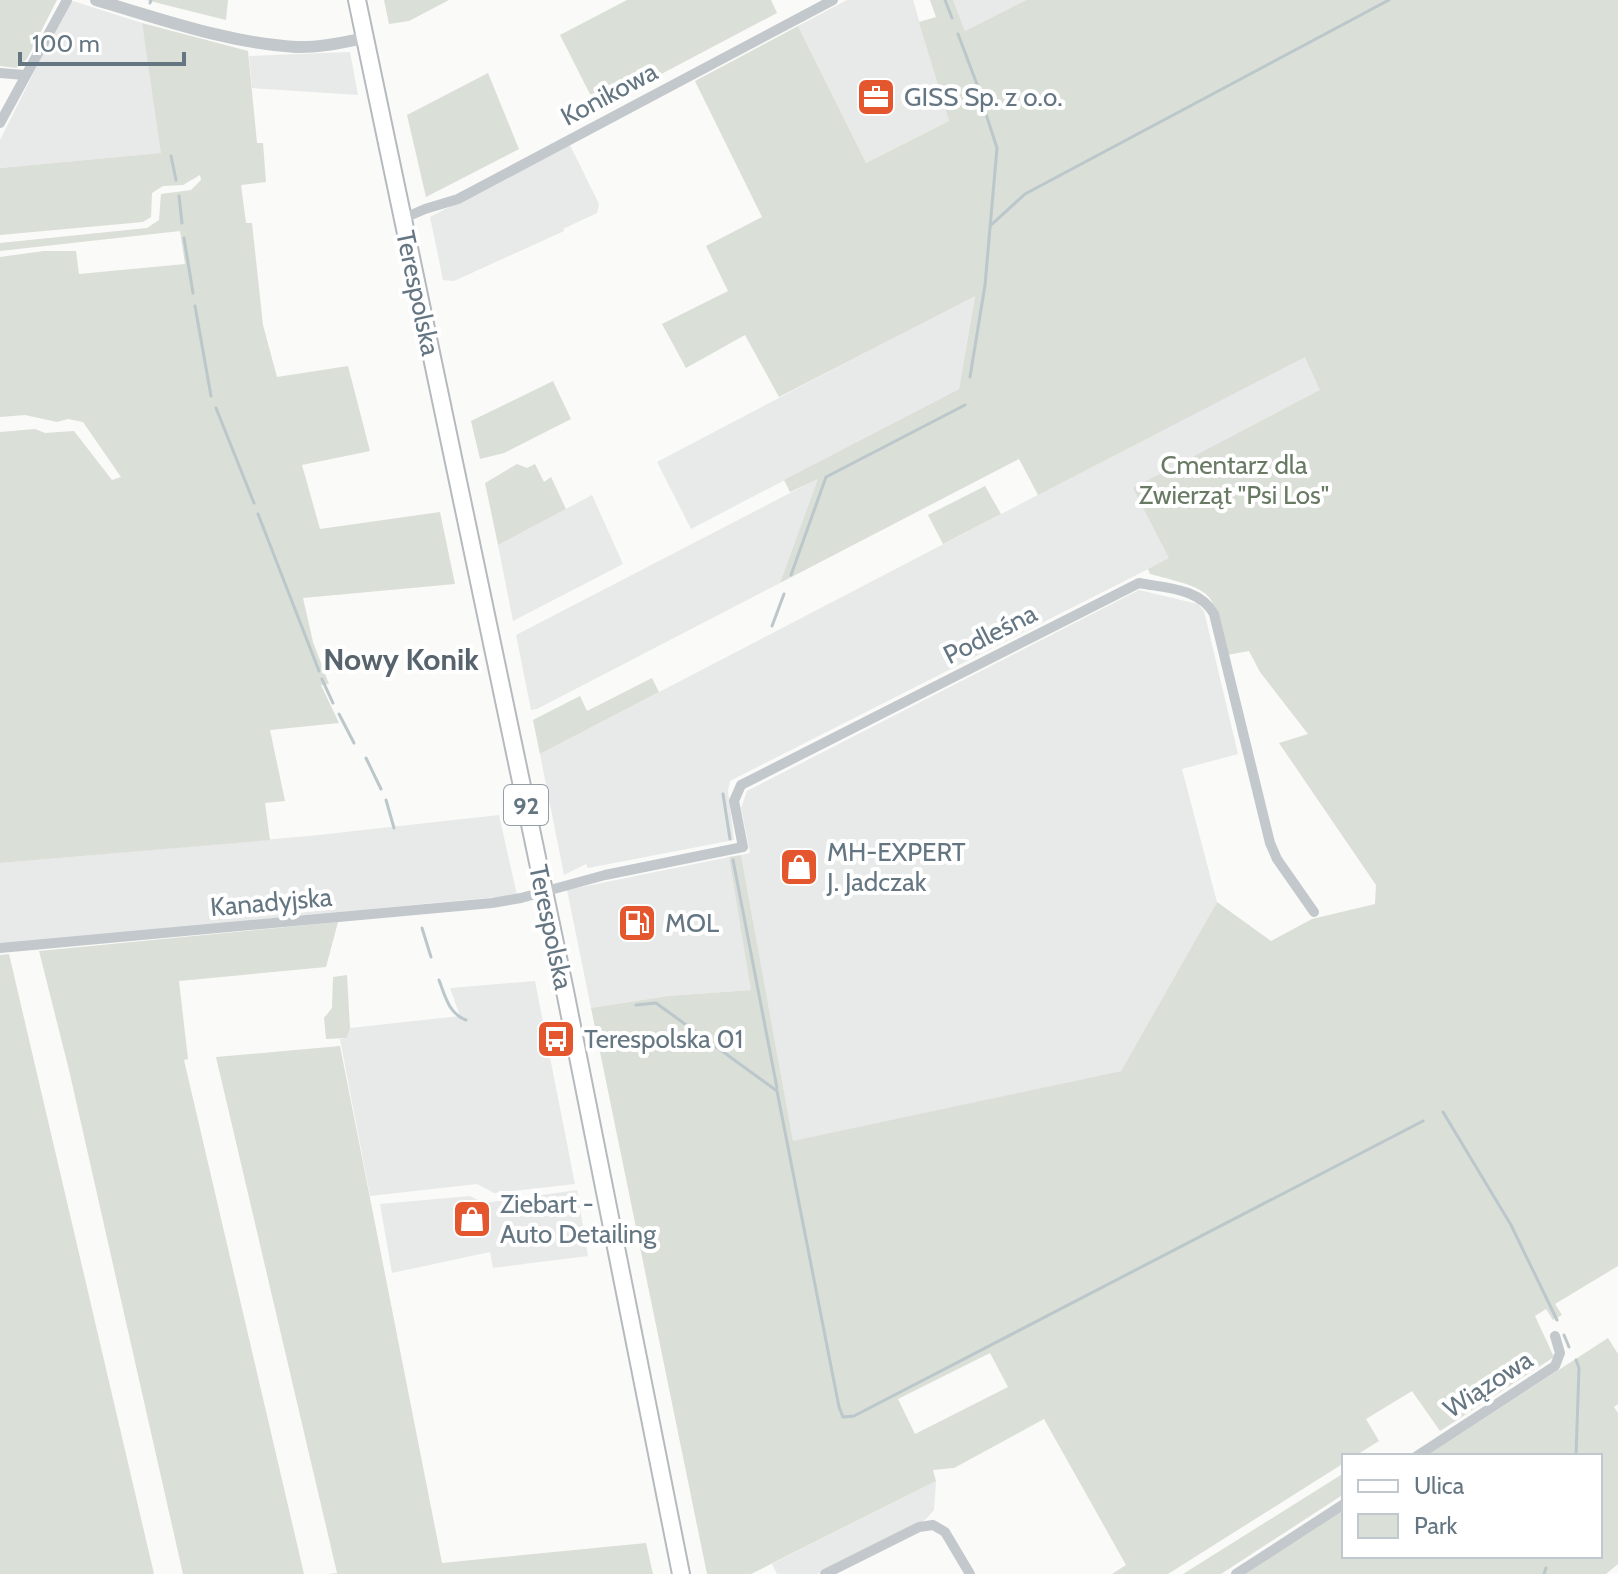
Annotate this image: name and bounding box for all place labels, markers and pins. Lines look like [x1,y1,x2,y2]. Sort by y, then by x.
office icon: GISS Sp. z o.o. [855,76,897,118]
place label: GISS Sp. z o.o. [904,81,1063,113]
place label: MH-EXPERT J. Jadczak [826,836,966,898]
shop icon: MH-EXPERT J. Jadczak [778,846,820,888]
fuel station icon: MOL [616,902,658,944]
place label: MOL [665,907,719,939]
bus stop icon: Terespolska 01 [535,1018,577,1060]
place label: Terespolska 01 [584,1023,743,1055]
place label: Ziebart - Auto Detailing [500,1188,657,1250]
shop icon: Ziebart - Auto Detailing [451,1198,493,1240]

